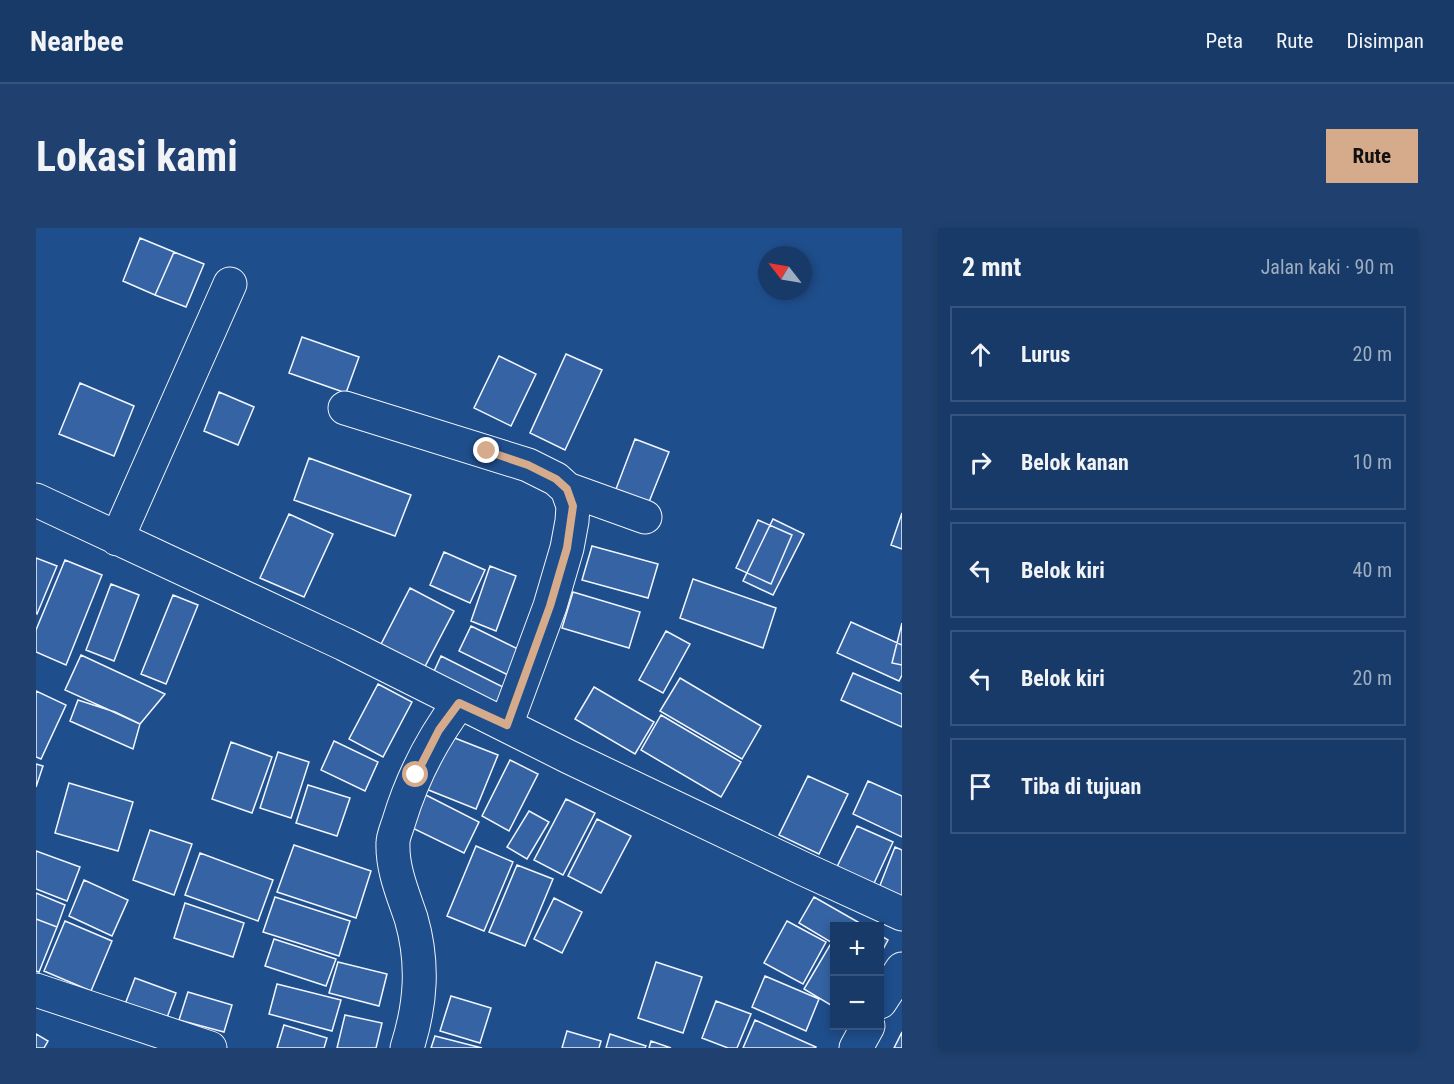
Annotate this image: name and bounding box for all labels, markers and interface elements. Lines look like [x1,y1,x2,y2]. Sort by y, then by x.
text: Nearbee [30,25,124,58]
text: Peta [1205,29,1243,53]
text: Rute [1276,29,1313,53]
text: Disimpan [1346,29,1424,53]
button: Rute [1326,129,1418,183]
text: Lokasi kami [36,132,238,181]
north arrow [758,246,812,300]
text: 2 mnt [962,252,1021,282]
text: Jalan kaki · 90 m [1261,255,1394,279]
icon: ahead [964,338,997,371]
text: Lurus [1021,342,1070,367]
text: 20 m [1353,342,1392,366]
route end [473,437,499,463]
icon: right [964,446,997,479]
text: Belok kanan [1021,450,1129,475]
text: 10 m [1353,450,1392,474]
icon: left [964,554,997,587]
text: Belok kiri [1021,558,1105,583]
text: 40 m [1353,558,1392,582]
icon: left [964,662,997,695]
text: Belok kiri [1021,666,1105,691]
text: 20 m [1353,666,1392,690]
route start [402,761,428,787]
icon: arrive [964,770,997,803]
text: Tiba di tujuan [1021,774,1141,799]
map controls [830,922,884,1030]
button: + [830,922,884,976]
button: − [830,976,884,1030]

